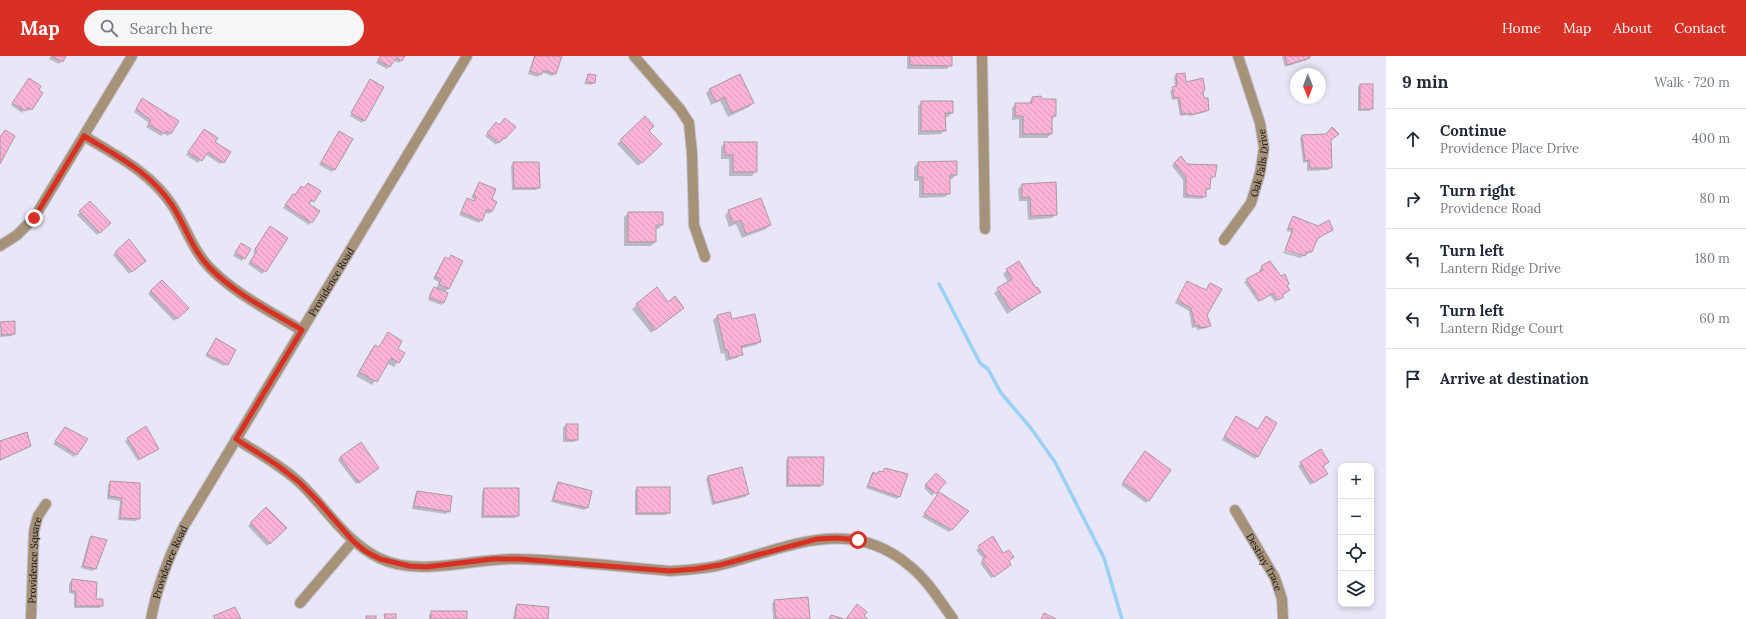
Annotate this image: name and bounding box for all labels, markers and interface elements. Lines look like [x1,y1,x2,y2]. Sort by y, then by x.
search box [84,10,364,46]
text: Map [20,16,60,40]
icon: search [98,17,120,39]
text: Search here [130,19,213,38]
text: Home [1502,19,1541,37]
text: Map [1563,19,1591,37]
text: About [1613,19,1652,37]
text: Contact [1674,19,1726,37]
north arrow [1290,68,1326,104]
text: 9 min [1402,71,1448,93]
text: Walk · 720 m [1654,74,1730,91]
text: Continue [1440,121,1506,140]
street label: Oak Falls Drive [1247,127,1271,199]
icon: ahead [1402,128,1424,150]
text: 400 m [1692,130,1730,147]
text: Providence Place Drive [1440,140,1579,157]
text: Turn right [1440,181,1516,200]
icon: right [1402,188,1424,210]
text: 80 m [1700,190,1730,207]
text: Providence Road [1440,200,1541,217]
route end [25,209,43,227]
text: Turn left [1440,241,1504,260]
street label: Providence Road [305,245,357,319]
icon: left [1402,248,1424,270]
text: 180 m [1695,250,1730,267]
text: Lantern Ridge Drive [1440,260,1561,277]
text: Turn left [1440,301,1504,320]
icon: left [1402,308,1424,330]
text: 60 m [1699,310,1730,327]
text: Lantern Ridge Court [1440,320,1564,337]
icon: arrive [1402,368,1424,390]
text: Arrive at destination [1440,369,1589,388]
map controls [1338,463,1374,607]
button: + [1338,463,1374,499]
button: − [1338,499,1374,535]
street label: Providence Square [25,515,44,604]
street label: Providence Road [149,523,190,600]
route start [849,531,867,549]
street label: Destiny Trace [1243,531,1286,593]
button: locate [1338,535,1374,571]
button: layers [1338,571,1374,607]

